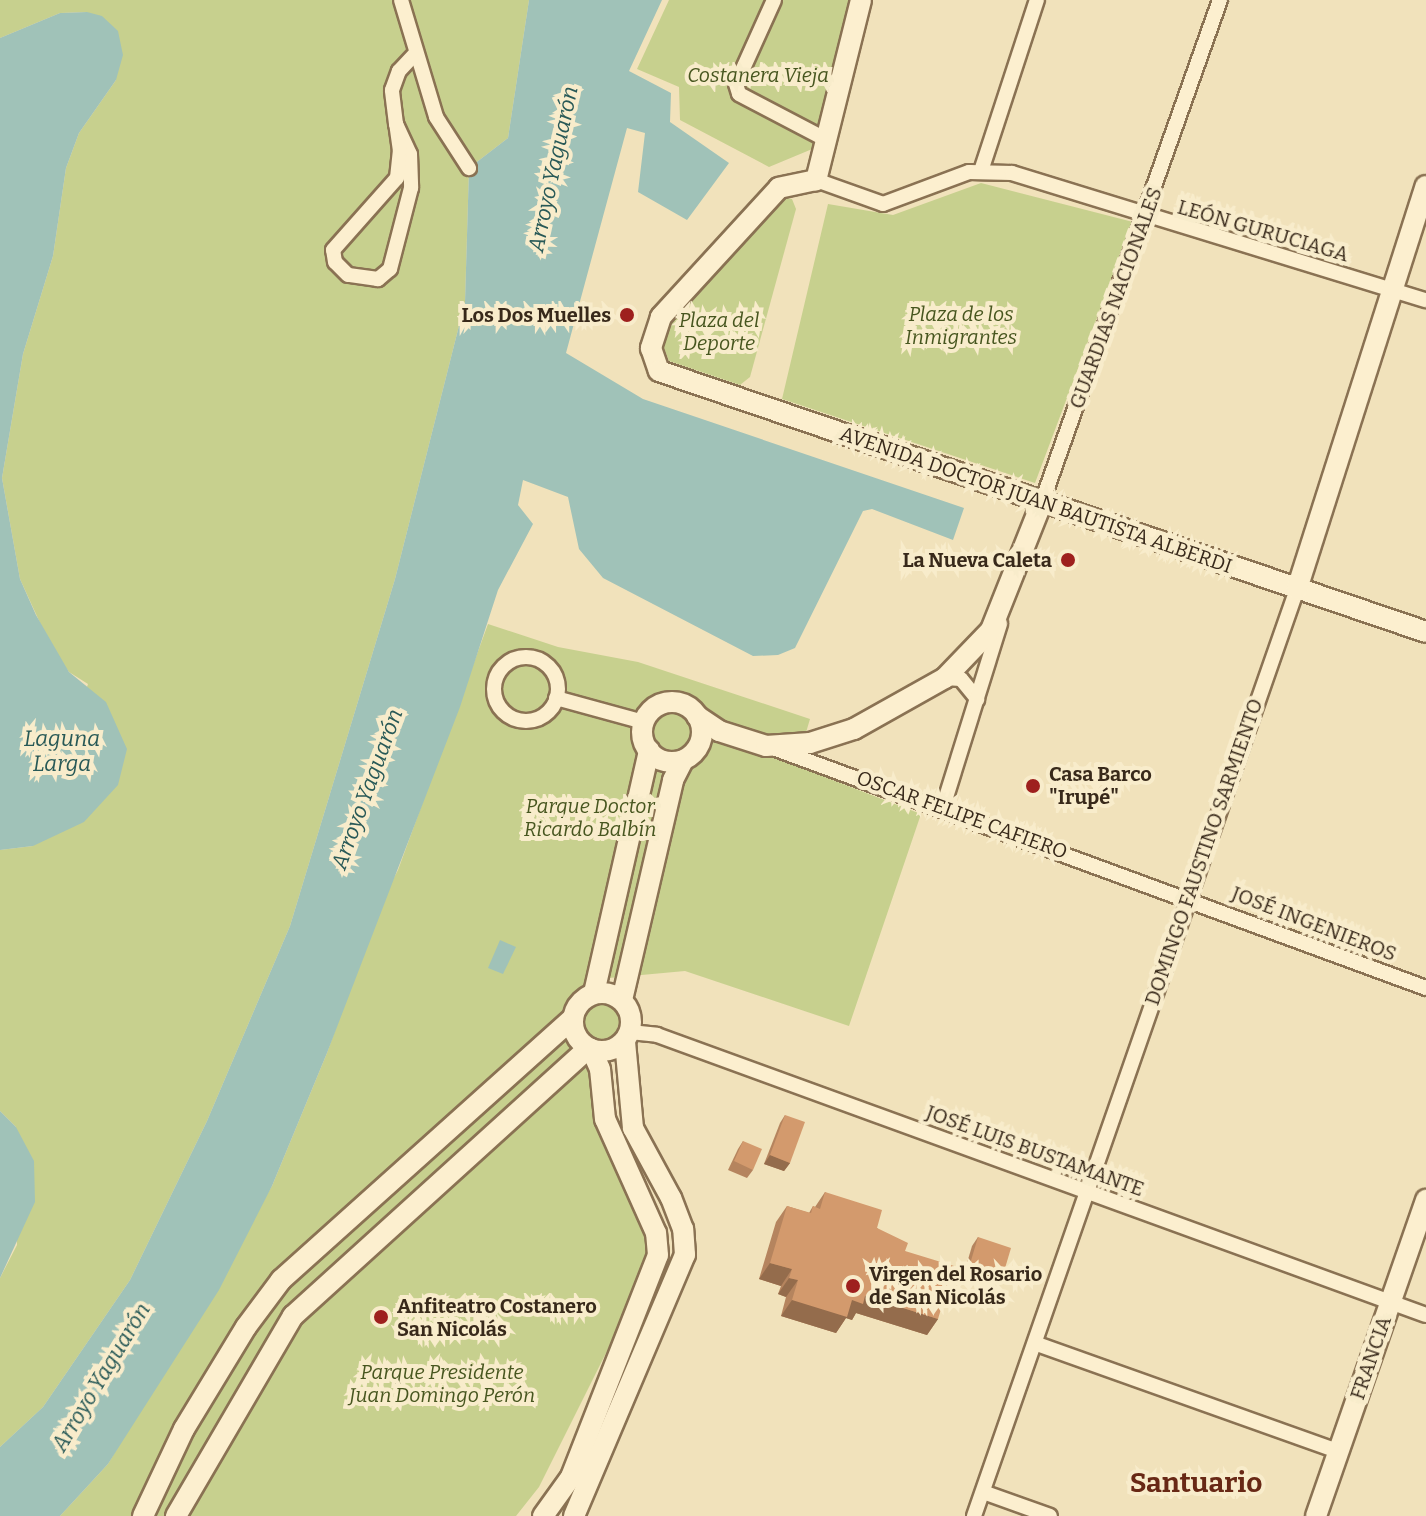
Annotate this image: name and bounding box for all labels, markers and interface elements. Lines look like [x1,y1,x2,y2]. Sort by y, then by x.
park label: Costanera Vieja [687,63,829,87]
water label: Arroyo Yaguarón [523,84,583,254]
street label: GUARDIAS NACIONALES [1065,184,1167,412]
street label: LEÓN GURUCIAGA [1175,195,1351,267]
park label: Plaza de los Inmigrantes [905,302,1017,349]
place label: Los Dos Muelles [461,303,611,327]
marker: Los Dos Muelles [618,306,636,324]
park label: Plaza del Deporte [679,308,759,355]
street label: AVENIDA DOCTOR JUAN BAUTISTA ALBERDI [837,421,1235,579]
place label: La Nueva Caleta [902,548,1052,572]
marker: La Nueva Caleta [1059,551,1077,569]
street label: DOMINGO FAUSTINO SARMIENTO [1140,696,1268,1008]
water label: Arroyo Yaguarón [326,705,408,873]
water label: Laguna Larga [24,725,100,776]
place label: Casa Barco "Irupé" [1049,762,1152,809]
street label: OSCAR FELIPE CAFIERO [853,766,1071,864]
marker: Casa Barco "Irupé" [1024,777,1042,795]
park label: Parque Doctor Ricardo Balbín [524,794,656,841]
street label: JOSÉ INGENIEROS [1228,882,1400,966]
street label: JOSÉ LUIS BUSTAMANTE [923,1100,1147,1202]
place label: Virgen del Rosario de San Nicolás [869,1262,1042,1309]
marker: Virgen del Rosario de San Nicolás [844,1277,862,1295]
place label: Anfiteatro Costanero San Nicolás [397,1294,597,1341]
water label: Arroyo Yaguarón [46,1298,156,1456]
marker: Anfiteatro Costanero San Nicolás [372,1308,390,1326]
street label: FRANCIA [1346,1313,1396,1403]
park label: Parque Presidente Juan Domingo Perón [349,1360,535,1407]
district label: Santuario [1130,1466,1262,1500]

